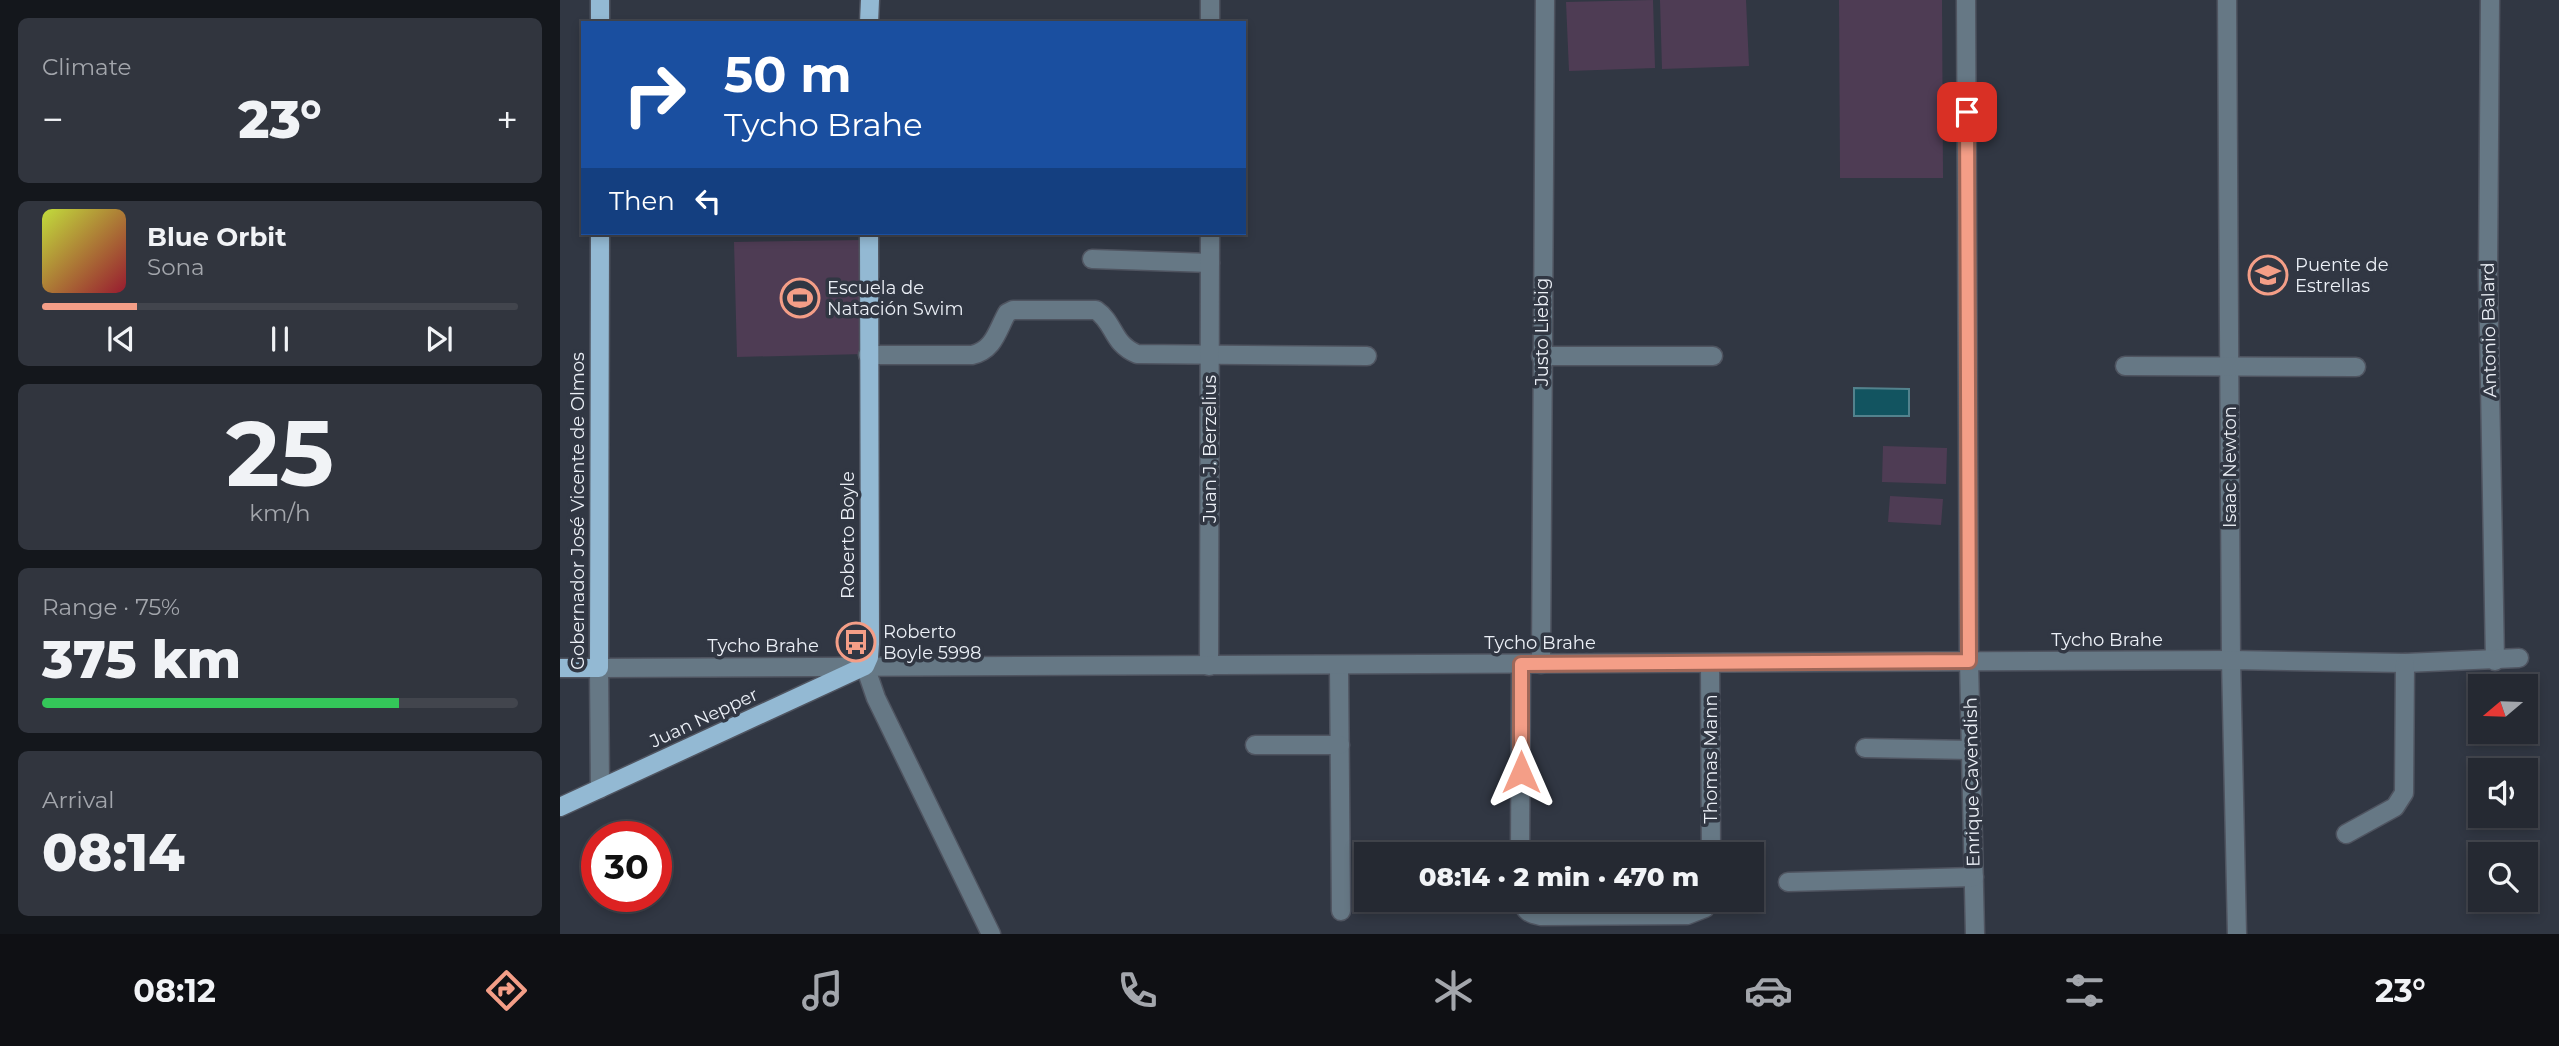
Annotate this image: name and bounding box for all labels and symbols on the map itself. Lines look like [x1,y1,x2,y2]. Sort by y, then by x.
pin [1937,82,1997,142]
school or university icon: Puente de Estrellas [2247,254,2289,296]
place label: Puente de Estrellas [2295,254,2389,297]
street label: Antonio Balard [2477,262,2501,398]
sports icon: Escuela de Natación Swim [779,277,821,319]
place label: Escuela de Natación Swim [827,277,963,320]
street label: Justo Liebig [1531,278,1553,387]
street label: Gobernador José Vicente de Olmos [567,352,589,670]
street label: Juan J. Berzelius [1199,375,1221,524]
street label: Isaac Newton [2219,406,2241,528]
street label: Roberto Boyle [837,471,859,599]
bus stop icon: Roberto Boyle 5998 [835,621,877,663]
place label: Roberto Boyle 5998 [883,621,981,664]
street label: Tycho Brahe [2051,629,2163,651]
street label: Tycho Brahe [1484,632,1596,654]
street label: Tycho Brahe [707,635,819,657]
north arrow [2468,674,2538,744]
street label: Juan Nepper [646,683,761,753]
street label: Thomas Mann [1700,694,1722,824]
street label: Enrique Cavendish [1960,697,1984,867]
position arrow [1484,735,1558,809]
speed limit sign: 30 [581,821,672,912]

